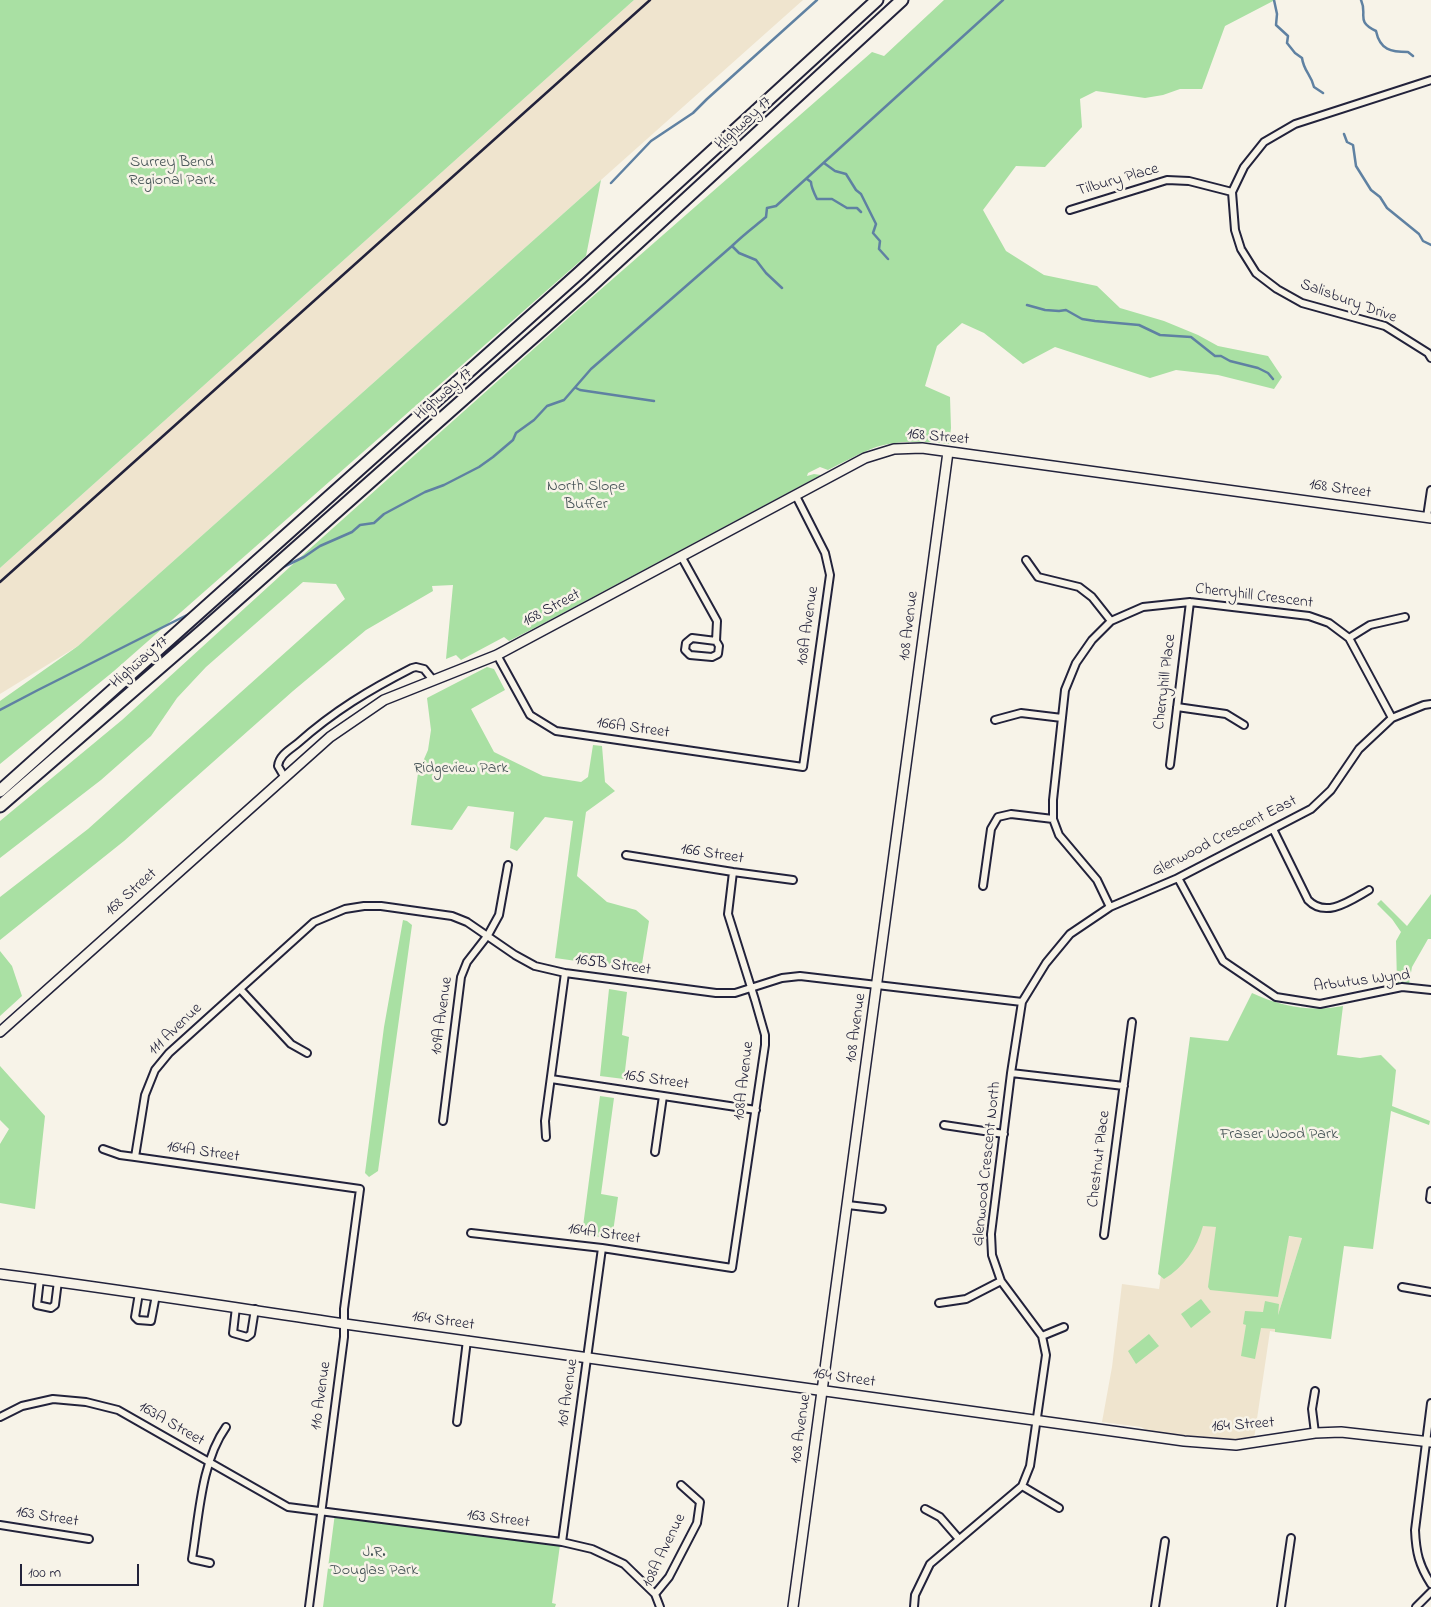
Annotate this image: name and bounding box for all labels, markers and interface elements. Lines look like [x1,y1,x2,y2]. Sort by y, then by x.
street label: Highway 17 [712,93,776,155]
park label: Surrey Bend Regional Park [129,153,215,191]
street label: Tilbury Place [1075,160,1161,202]
street label: Salisbury Drive [1297,276,1399,328]
street label: Highway 17 [411,365,477,425]
street label: 168 Street [906,426,970,450]
street label: 168 Street [1308,476,1372,504]
park label: North Slope Buffer [547,477,625,515]
street label: Cherryhill Crescent [1194,580,1314,614]
street label: 108A Avenue [794,585,824,667]
street label: 168 Street [520,586,584,632]
street label: 108 Avenue [896,590,924,662]
street label: Highway 17 [107,633,173,693]
street label: Cherryhill Place [1151,633,1181,731]
street label: 166A Street [595,714,671,744]
park label: Ridgeview Park [414,759,508,779]
street label: Glenwood Crescent East [1149,792,1301,882]
street label: 166 Street [679,841,745,869]
street label: 168 Street [102,865,162,921]
street label: 165B Street [574,951,652,981]
street label: Arbutus Wynd [1313,967,1411,997]
street label: 109A Avenue [428,976,458,1056]
street label: 108 Avenue [843,992,871,1064]
street label: 111 Avenue [145,1000,207,1060]
street label: 108A Avenue [731,1040,759,1122]
street label: 165 Street [622,1067,690,1095]
street label: Glenwood Crescent North [970,1081,1006,1247]
street label: Chestnut Place [1085,1110,1115,1208]
park label: Fraser Wood Park [1220,1125,1338,1145]
street label: 164A Street [166,1138,240,1168]
street label: 164A Street [567,1220,641,1250]
street label: 164 Street [410,1308,476,1336]
street label: 109 Avenue [555,1358,583,1428]
street label: 110 Avenue [308,1361,336,1431]
street label: 164 Street [811,1365,877,1393]
street label: 108 Avenue [788,1393,816,1465]
street label: 163A Street [135,1398,207,1452]
street label: 164 Street [1211,1414,1275,1438]
street label: 163 Street [14,1504,80,1532]
street label: 163 Street [466,1507,530,1533]
street label: 108A Avenue [639,1511,691,1591]
park label: J.R. Douglas Park [330,1543,418,1581]
scale bar [22,1554,141,1586]
text: 100 m [28,1562,61,1584]

